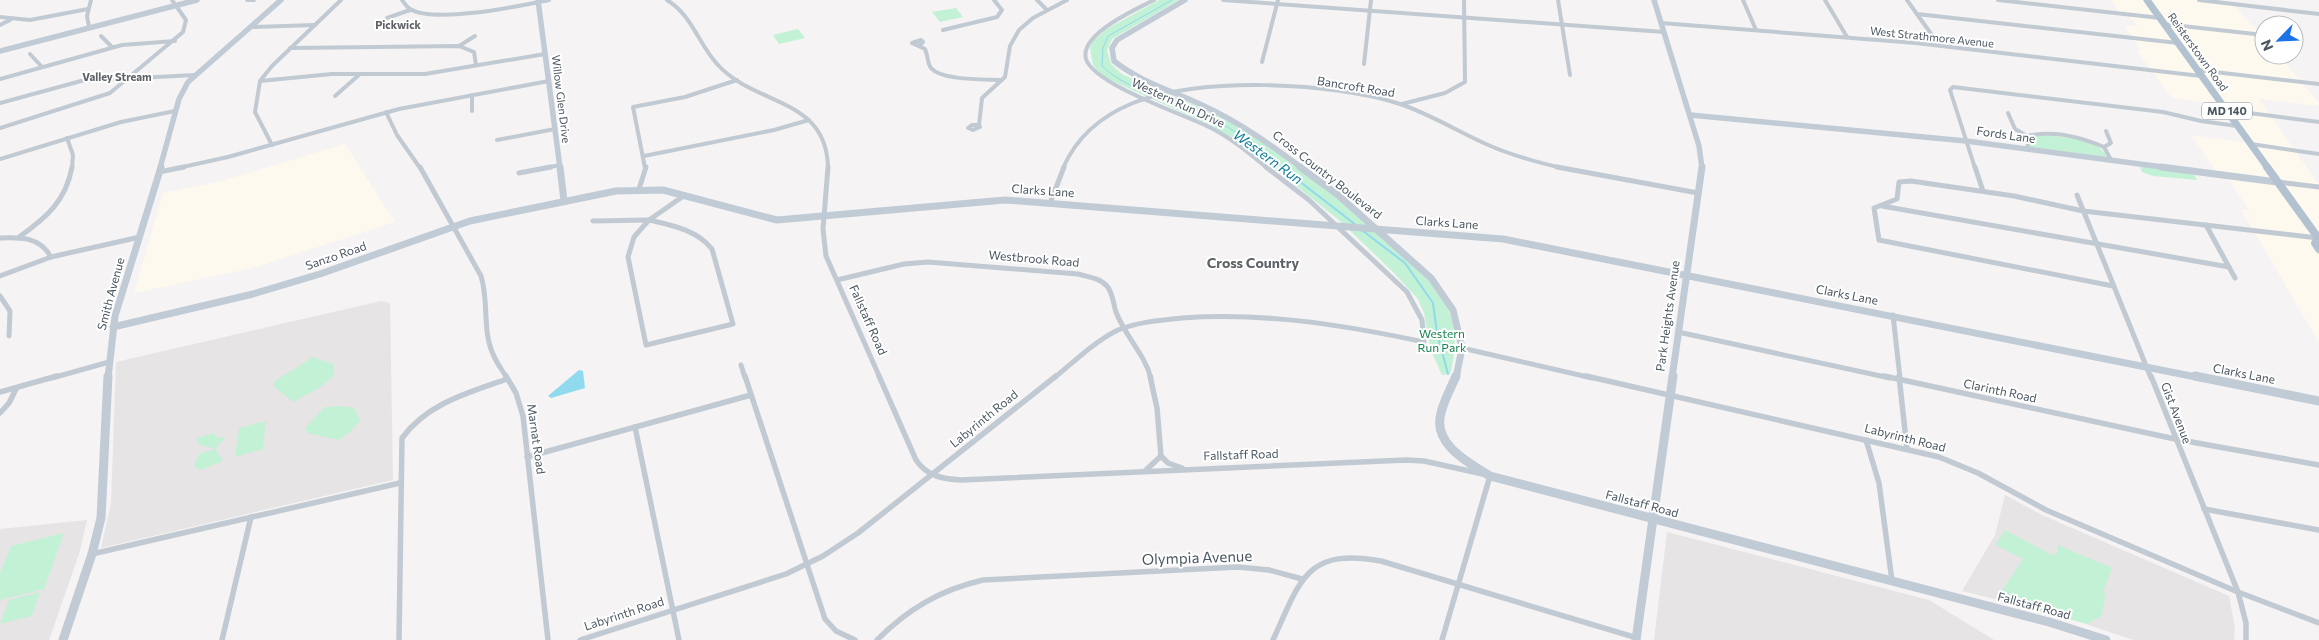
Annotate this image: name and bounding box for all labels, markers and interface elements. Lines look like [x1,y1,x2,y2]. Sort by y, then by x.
street label: Reisterstown Road [2166,10,2231,93]
north arrow [2254,15,2304,65]
district label: Pickwick [375,18,422,31]
street label: West Strathmore Avenue [1869,24,1995,49]
text: N [2257,37,2277,54]
street label: Willow Glen Drive [550,54,573,144]
district label: Valley Stream [82,70,152,83]
street label: Bancroft Road [1316,73,1396,99]
street label: Western Run Drive [1130,74,1227,130]
road number: MD 140 [2202,102,2252,120]
street label: Fords Lane [1976,123,2037,145]
water label: Western Run [1230,126,1306,187]
street label: Cross Country Boulevard [1270,127,1385,221]
street label: Clarks Lane [1011,181,1075,199]
street label: Clarks Lane [1415,213,1479,231]
street label: Sanzo Road [303,238,368,272]
street label: Westbrook Road [988,247,1080,269]
district label: Cross Country [1207,254,1300,271]
street label: Smith Avenue [94,256,126,332]
street label: Park Heights Avenue [1652,259,1682,372]
street label: Clarks Lane [1815,281,1879,307]
street label: Fallstaff Road [847,282,891,357]
park label: Western Run Park [1418,326,1467,354]
street label: Clarks Lane [2212,360,2276,386]
street label: Clarinth Road [1962,375,2038,405]
street label: Gist Avenue [2159,380,2195,445]
street label: Labyrinth Road [947,387,1020,450]
street label: Marnat Road [525,403,549,475]
street label: Labyrinth Road [1863,420,1947,454]
street label: Fallstaff Road [1203,446,1279,462]
street label: Fallstaff Road [1604,487,1680,520]
street label: Olympia Avenue [1141,546,1253,568]
street label: Fallstaff Road [1996,589,2072,622]
street label: Labyrinth Road [582,594,665,633]

